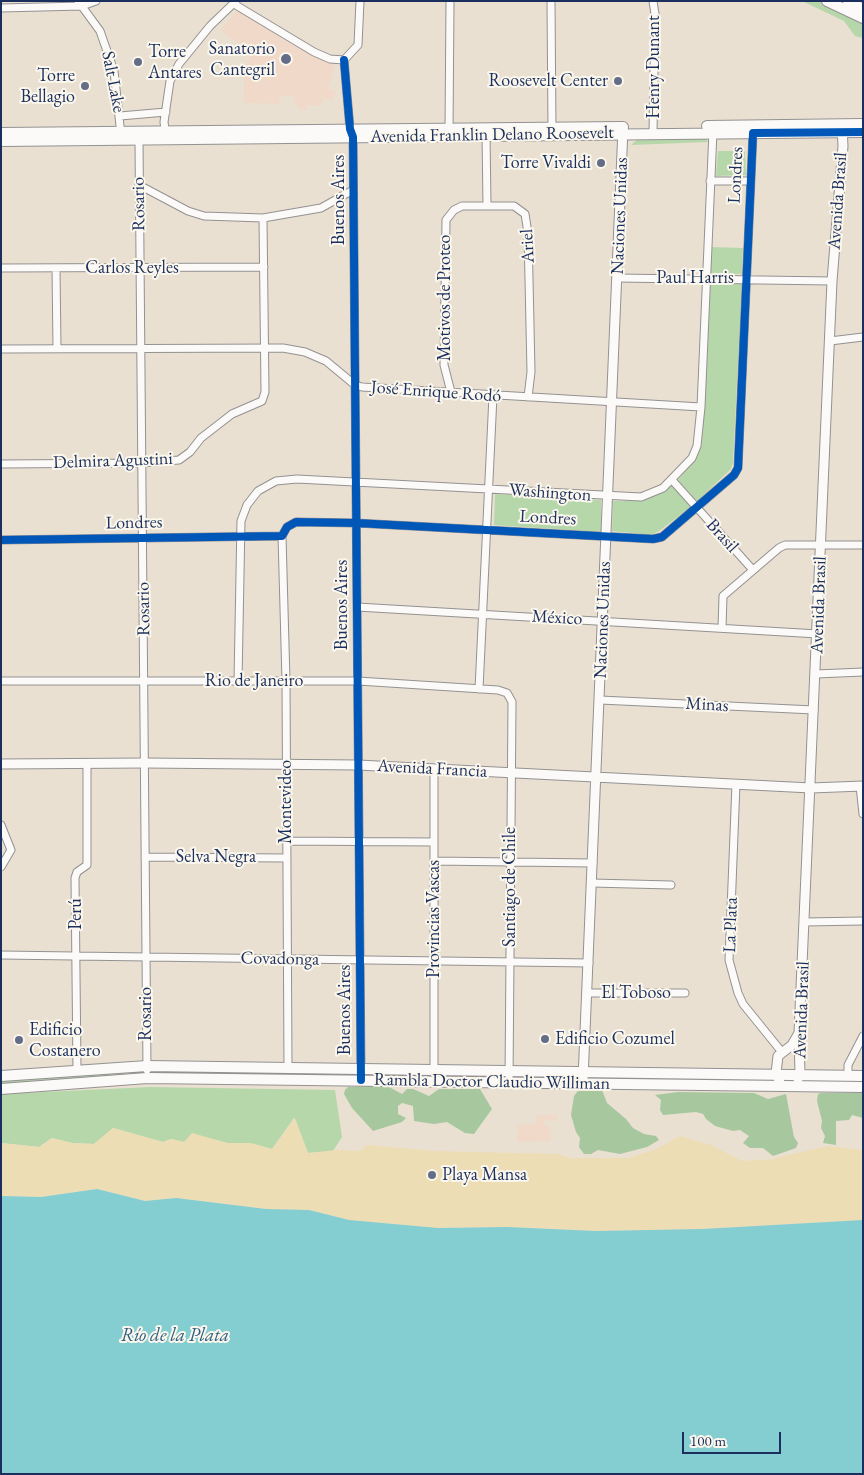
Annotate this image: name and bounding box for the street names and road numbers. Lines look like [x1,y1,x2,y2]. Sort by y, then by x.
street label: Henry Dunant [643,15,665,119]
street label: Salt Lake [96,49,130,115]
street label: Avenida Franklin Delano Roosevelt [370,122,614,148]
street label: Londres [724,146,748,204]
street label: Avenida Brasil [824,151,852,251]
street label: Buenos Aires [328,155,350,245]
street label: Naciones Unidas [607,157,633,275]
street label: Rosario [128,177,150,231]
street label: Ariel [516,228,540,264]
street label: Motivos de Proteo [434,235,456,361]
street label: Carlos Reyles [85,257,179,279]
street label: Paul Harris [656,267,734,289]
street label: José Enrique Rodó [370,377,502,407]
street label: Delmira Agustini [53,448,173,474]
street label: Washington [508,479,592,507]
street label: Londres [519,506,577,530]
street label: Londres [105,512,163,534]
street label: Brasil [701,515,743,557]
street label: Avenida Brasil [807,556,831,654]
street label: Buenos Aires [331,560,353,650]
street label: Naciones Unidas [590,561,616,679]
street label: Rosario [133,582,155,636]
street label: México [531,606,583,630]
street label: Rio de Janeiro [205,670,303,692]
street label: Minas [685,693,729,717]
street label: Avenida Francia [376,755,488,783]
street label: Montevideo [275,760,297,844]
street label: Santiago de Chile [499,827,521,947]
street label: Selva Negra [176,846,256,868]
street label: Provincias Vascas [423,860,445,978]
street label: La Plata [719,897,743,953]
street label: Perú [65,898,87,930]
street label: Covadonga [240,948,320,970]
street label: Avenida Brasil [790,961,814,1059]
street label: Buenos Aires [334,965,356,1055]
street label: El Toboso [601,982,671,1004]
street label: Rosario [135,987,157,1041]
street label: Rambla Doctor Claudio Williman [374,1069,610,1095]

